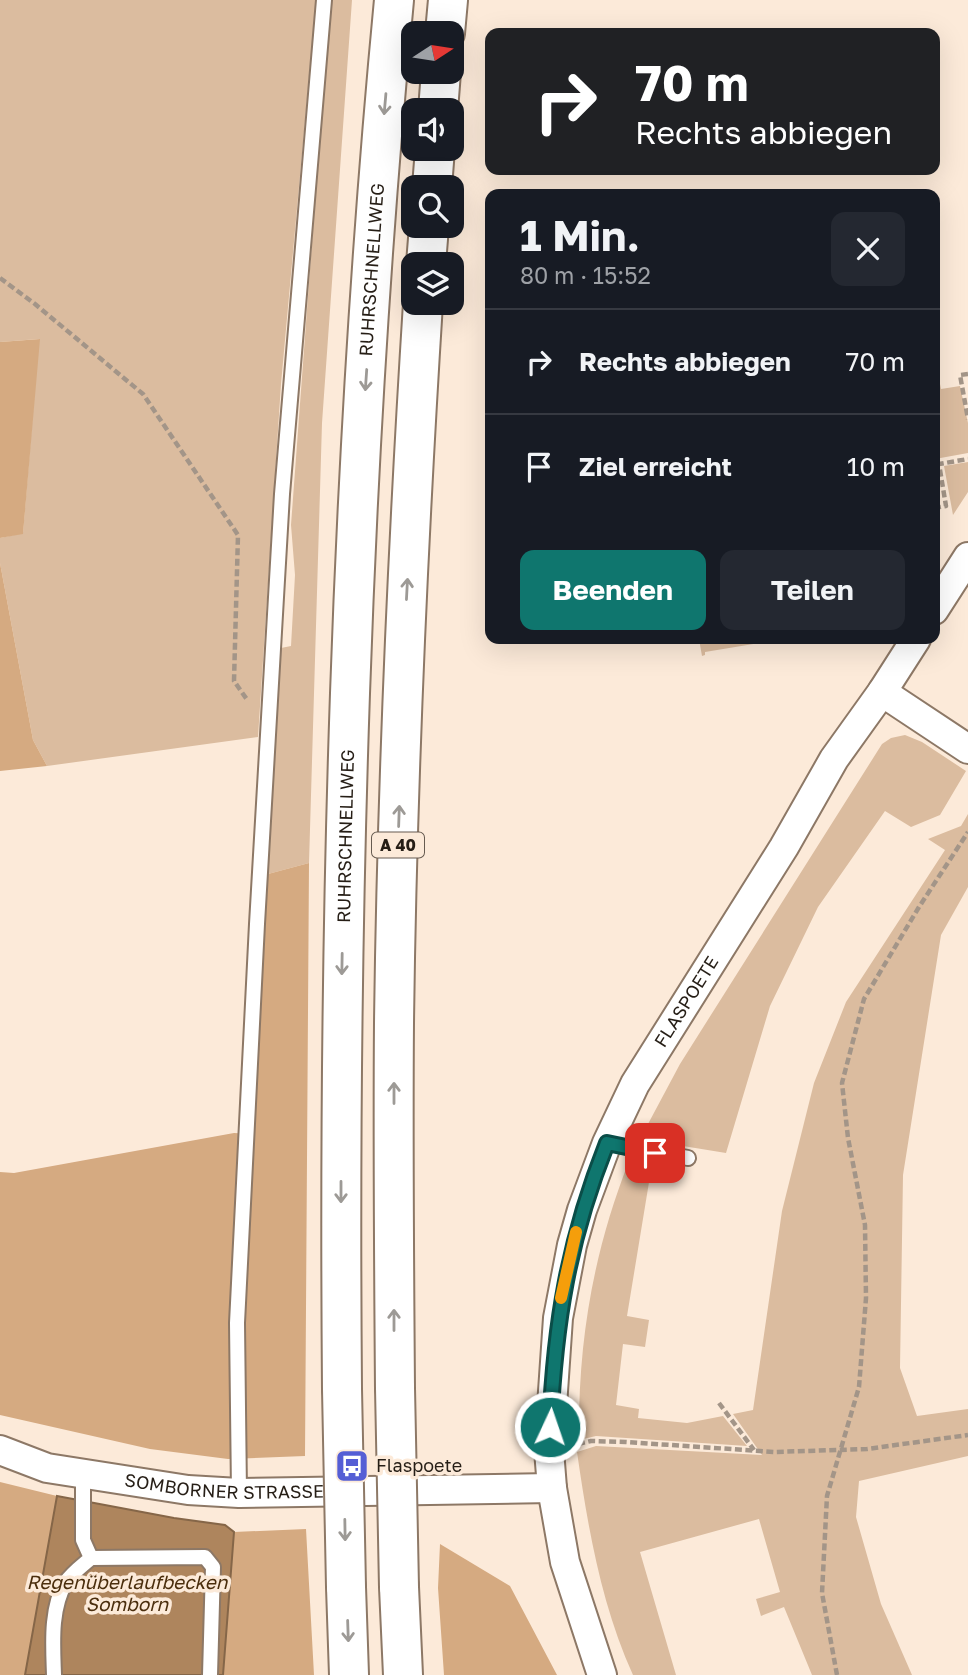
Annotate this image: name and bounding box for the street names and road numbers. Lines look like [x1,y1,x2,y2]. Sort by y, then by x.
street label: RUHRSCHNELLWEG [354,182,388,357]
street label: RUHRSCHNELLWEG [332,749,358,923]
road number: A 40 [372,832,424,858]
street label: FLASPOETE [649,952,723,1051]
street label: SOMBORNER STRASSE [123,1468,324,1503]

